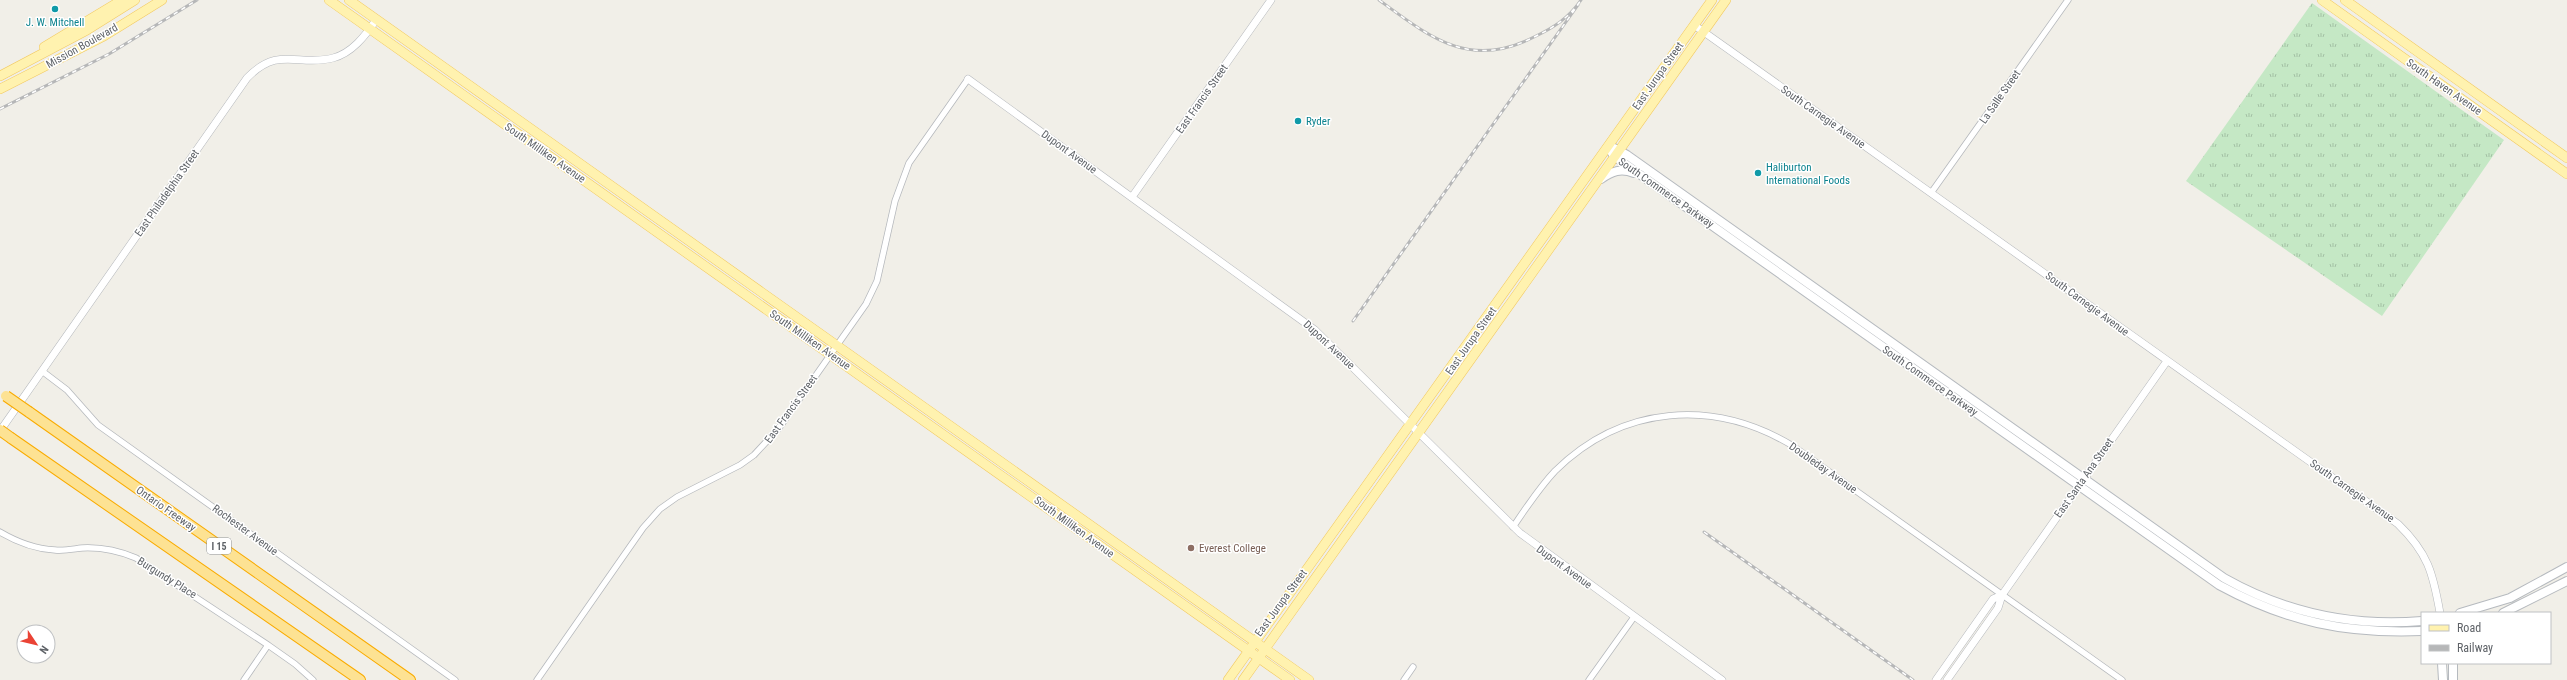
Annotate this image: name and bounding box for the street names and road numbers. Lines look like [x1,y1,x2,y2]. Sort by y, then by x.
street label: Mission Boulevard [44,21,120,71]
street label: East Jurupa Street [1630,40,1686,112]
street label: South Haven Avenue [2404,56,2484,118]
street label: East Francis Street [1173,62,1231,136]
street label: La Salle Street [1977,68,2023,126]
street label: South Carnegie Avenue [1778,83,1868,151]
street label: South Milliken Avenue [502,120,588,186]
street label: Dupont Avenue [1039,128,1099,176]
street label: East Philadelphia Street [132,147,202,239]
street label: South Commerce Parkway [1616,155,1717,231]
street label: South Carnegie Avenue [2043,269,2131,339]
street label: East Jurupa Street [1443,305,1499,377]
street label: South Milliken Avenue [767,307,853,373]
street label: Dupont Avenue [1301,318,1357,372]
street label: South Commerce Parkway [1880,343,1981,419]
street label: East Francis Street [762,372,820,446]
street label: East Santa Ana Street [2052,436,2116,520]
street label: Doubleday Avenue [1787,440,1859,496]
street label: South Carnegie Avenue [2307,457,2397,525]
street label: Ontario Freeway [134,484,199,535]
street label: South Milliken Avenue [1032,494,1116,560]
street label: Rochester Avenue [210,502,280,558]
road number: I 15 [207,538,231,554]
street label: Dupont Avenue [1534,543,1594,591]
street label: Burgundy Place [135,555,199,601]
street label: East Jurupa Street [1252,567,1310,639]

